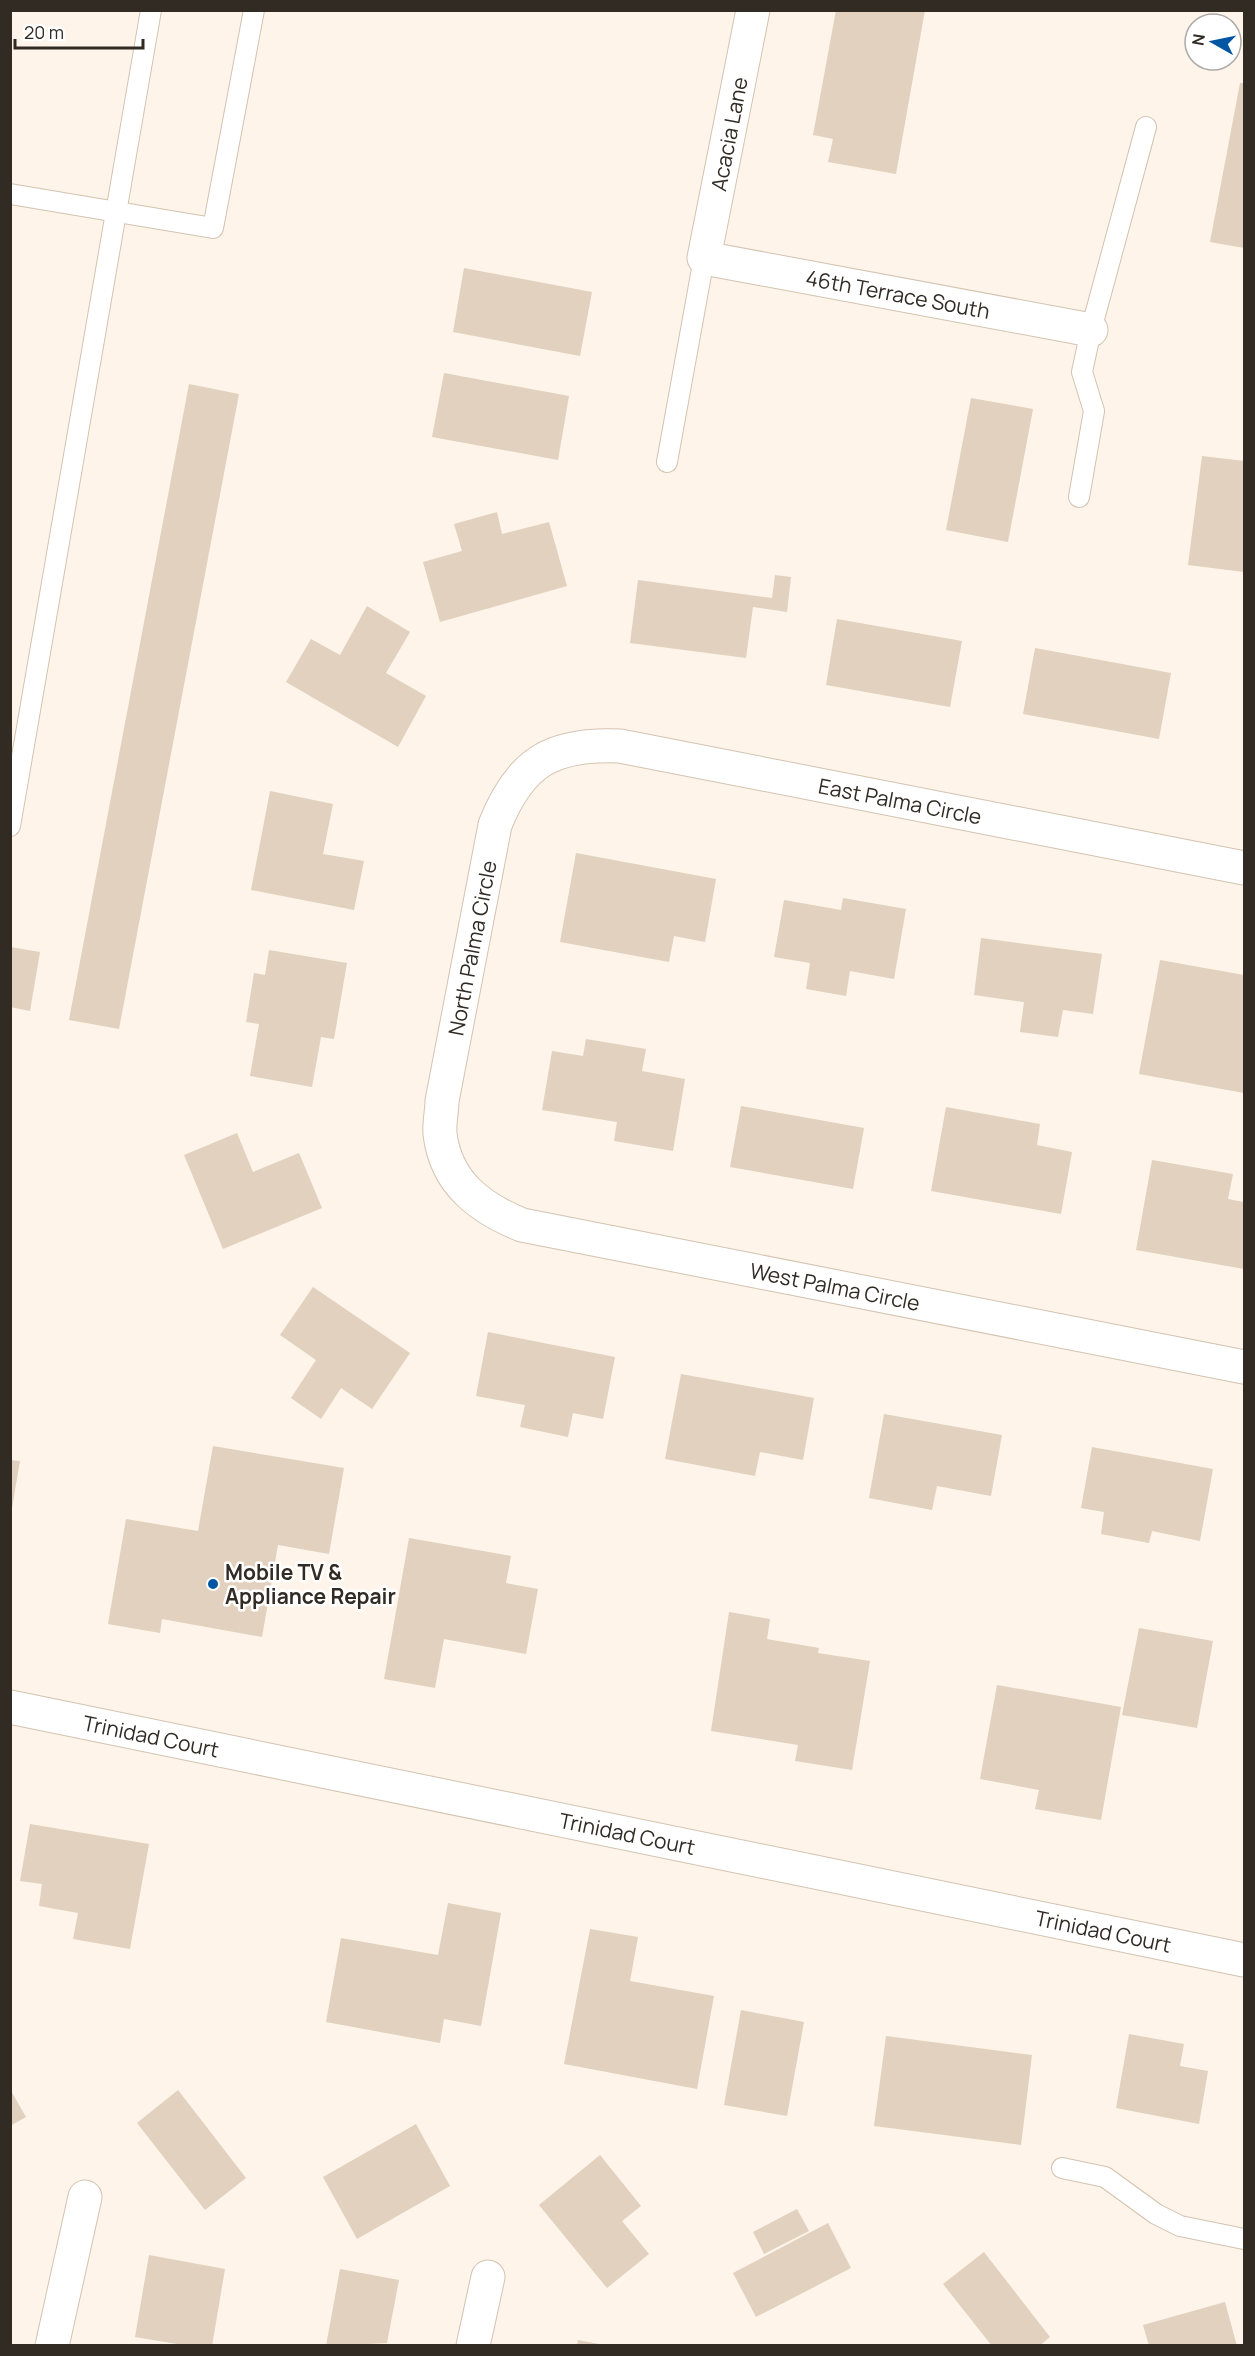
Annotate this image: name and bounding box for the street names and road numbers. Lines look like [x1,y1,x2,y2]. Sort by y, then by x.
street label: Acacia Lane [704,75,754,193]
street label: 46th Terrace South [804,263,992,325]
street label: East Palma Circle [816,771,984,831]
street label: North Palma Circle [441,858,503,1038]
street label: West Palma Circle [748,1256,922,1317]
street label: Trinidad Court [81,1708,222,1764]
street label: Trinidad Court [557,1806,698,1861]
street label: Trinidad Court [1033,1904,1174,1959]

